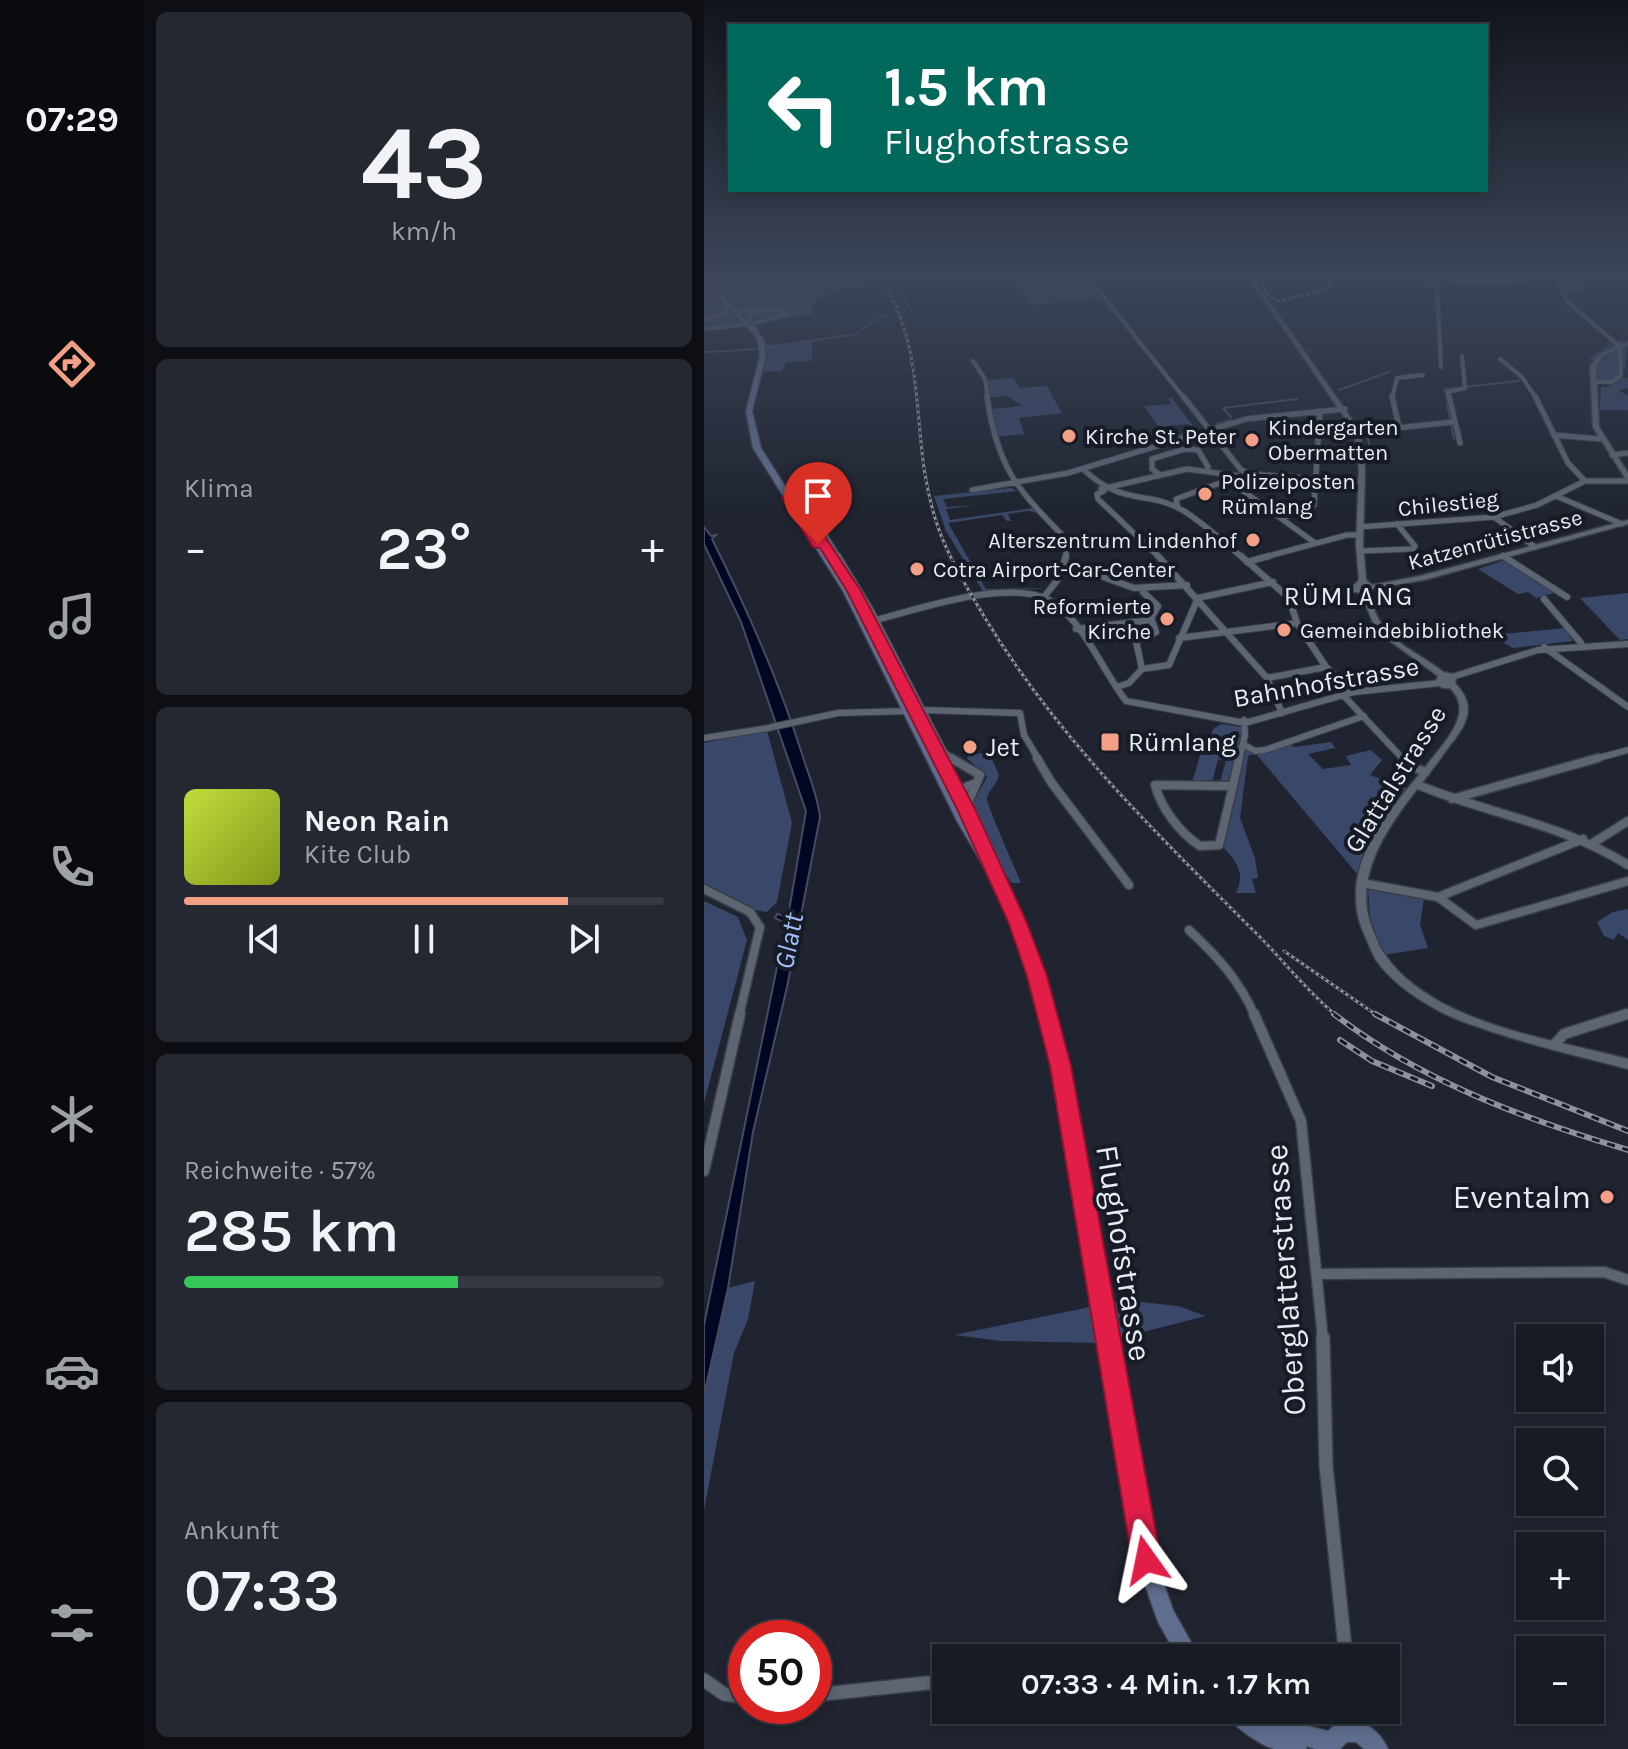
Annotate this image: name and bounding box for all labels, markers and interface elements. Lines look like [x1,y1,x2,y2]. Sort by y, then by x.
text: 1.5 km [884,54,1049,119]
icon: left [752,56,856,160]
text: 07:29 [25,98,119,140]
text: 43 [361,103,487,224]
text: Flughofstrasse [884,121,1130,163]
text: km/h [391,216,457,247]
icon: directions [44,336,100,392]
place label: Kindergarten Obermatten [1268,415,1398,466]
place label: Kirche St. Peter [1085,424,1236,450]
marker: Kirche St. Peter [1060,427,1078,445]
marker: Kindergarten Obermatten [1243,431,1261,449]
pin [784,462,852,544]
place label: Polizeiposten Rümlang [1221,469,1356,520]
text: Klima [184,473,253,504]
icon: arrive [796,474,840,518]
marker: Polizeiposten Rümlang [1196,485,1214,503]
street label: Chilestieg [1397,486,1500,522]
street label: Katzenrütistrasse [1405,504,1585,576]
text: 23° [376,514,472,584]
text: − [184,523,207,574]
text: + [641,523,664,574]
place label: Alterszentrum Lindenhof [988,528,1237,554]
marker: Alterszentrum Lindenhof [1244,531,1262,549]
place label: Cotra Airport-Car-Center [933,557,1175,583]
marker: Cotra Airport-Car-Center [908,560,926,578]
district label: RÜMLANG [1284,581,1414,612]
icon: music [44,588,100,644]
place label: Reformierte Kirche [1033,594,1151,645]
marker: Reformierte Kirche [1158,610,1176,628]
place label: Gemeindebibliothek [1300,618,1504,644]
marker: Gemeindebibliothek [1275,621,1293,639]
street label: Bahnhofstrasse [1231,651,1421,714]
street label: Glattalstrasse [1338,700,1453,858]
place label: Rümlang [1128,727,1236,758]
marker: Rümlang [1099,731,1121,753]
place label: Jet [986,732,1020,763]
marker: Jet [961,738,979,756]
text: Neon Rain [304,803,450,839]
icon: phone [44,839,100,895]
text: Kite Club [304,839,411,870]
water label: Glatt [767,910,810,972]
icon: previous [242,917,286,961]
icon: pause [402,917,446,961]
icon: next [562,917,606,961]
icon: climate [44,1091,100,1147]
street label: Flughofstrasse [1088,1142,1159,1364]
street label: Oberglatterstrasse [1258,1143,1313,1417]
text: Reichweite · 57% [184,1155,376,1186]
place label: Eventalm [1453,1179,1591,1216]
marker: Eventalm [1598,1188,1616,1206]
text: 285 km [184,1196,399,1266]
map controls [1516,1324,1604,1724]
button: sound [1516,1324,1604,1412]
icon: car [44,1343,100,1399]
button: search [1516,1428,1604,1516]
text: Ankunft [184,1515,279,1546]
position arrow [1104,1518,1188,1602]
button: + [1516,1532,1604,1620]
text: 07:33 [184,1556,340,1626]
icon: filters [44,1595,100,1651]
speed limit sign: 50 [728,1620,832,1724]
button: − [1516,1636,1604,1724]
text: 07:33 · 4 Min. · 1.7 km [1021,1666,1311,1702]

